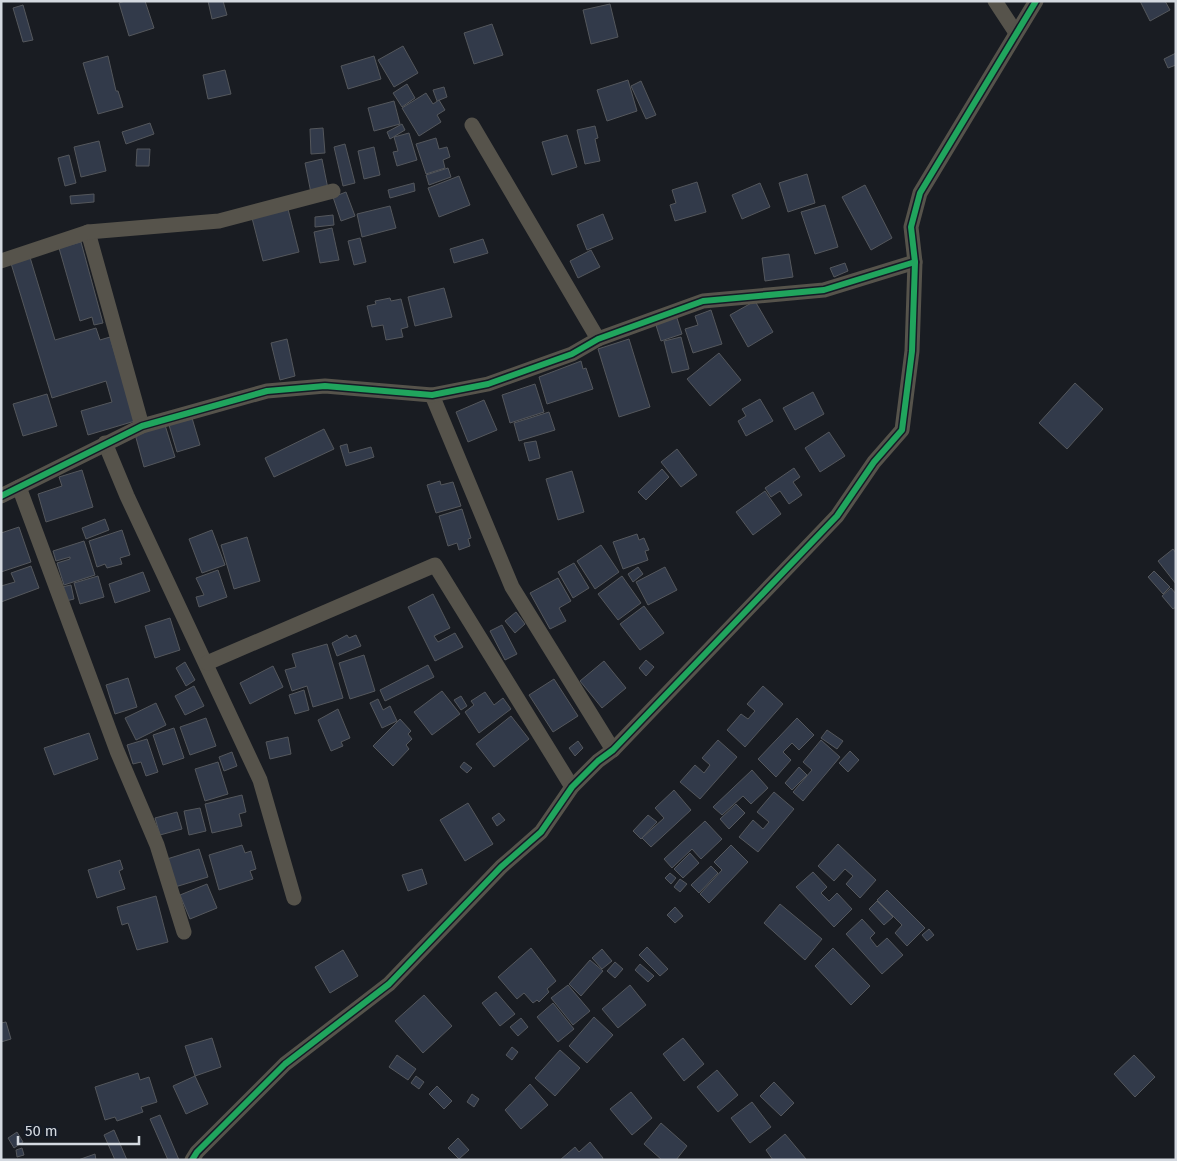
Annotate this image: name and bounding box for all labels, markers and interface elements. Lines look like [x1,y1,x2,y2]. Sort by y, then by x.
scale bar [18,1114,139,1146]
text: 50 m [25,1122,58,1140]

